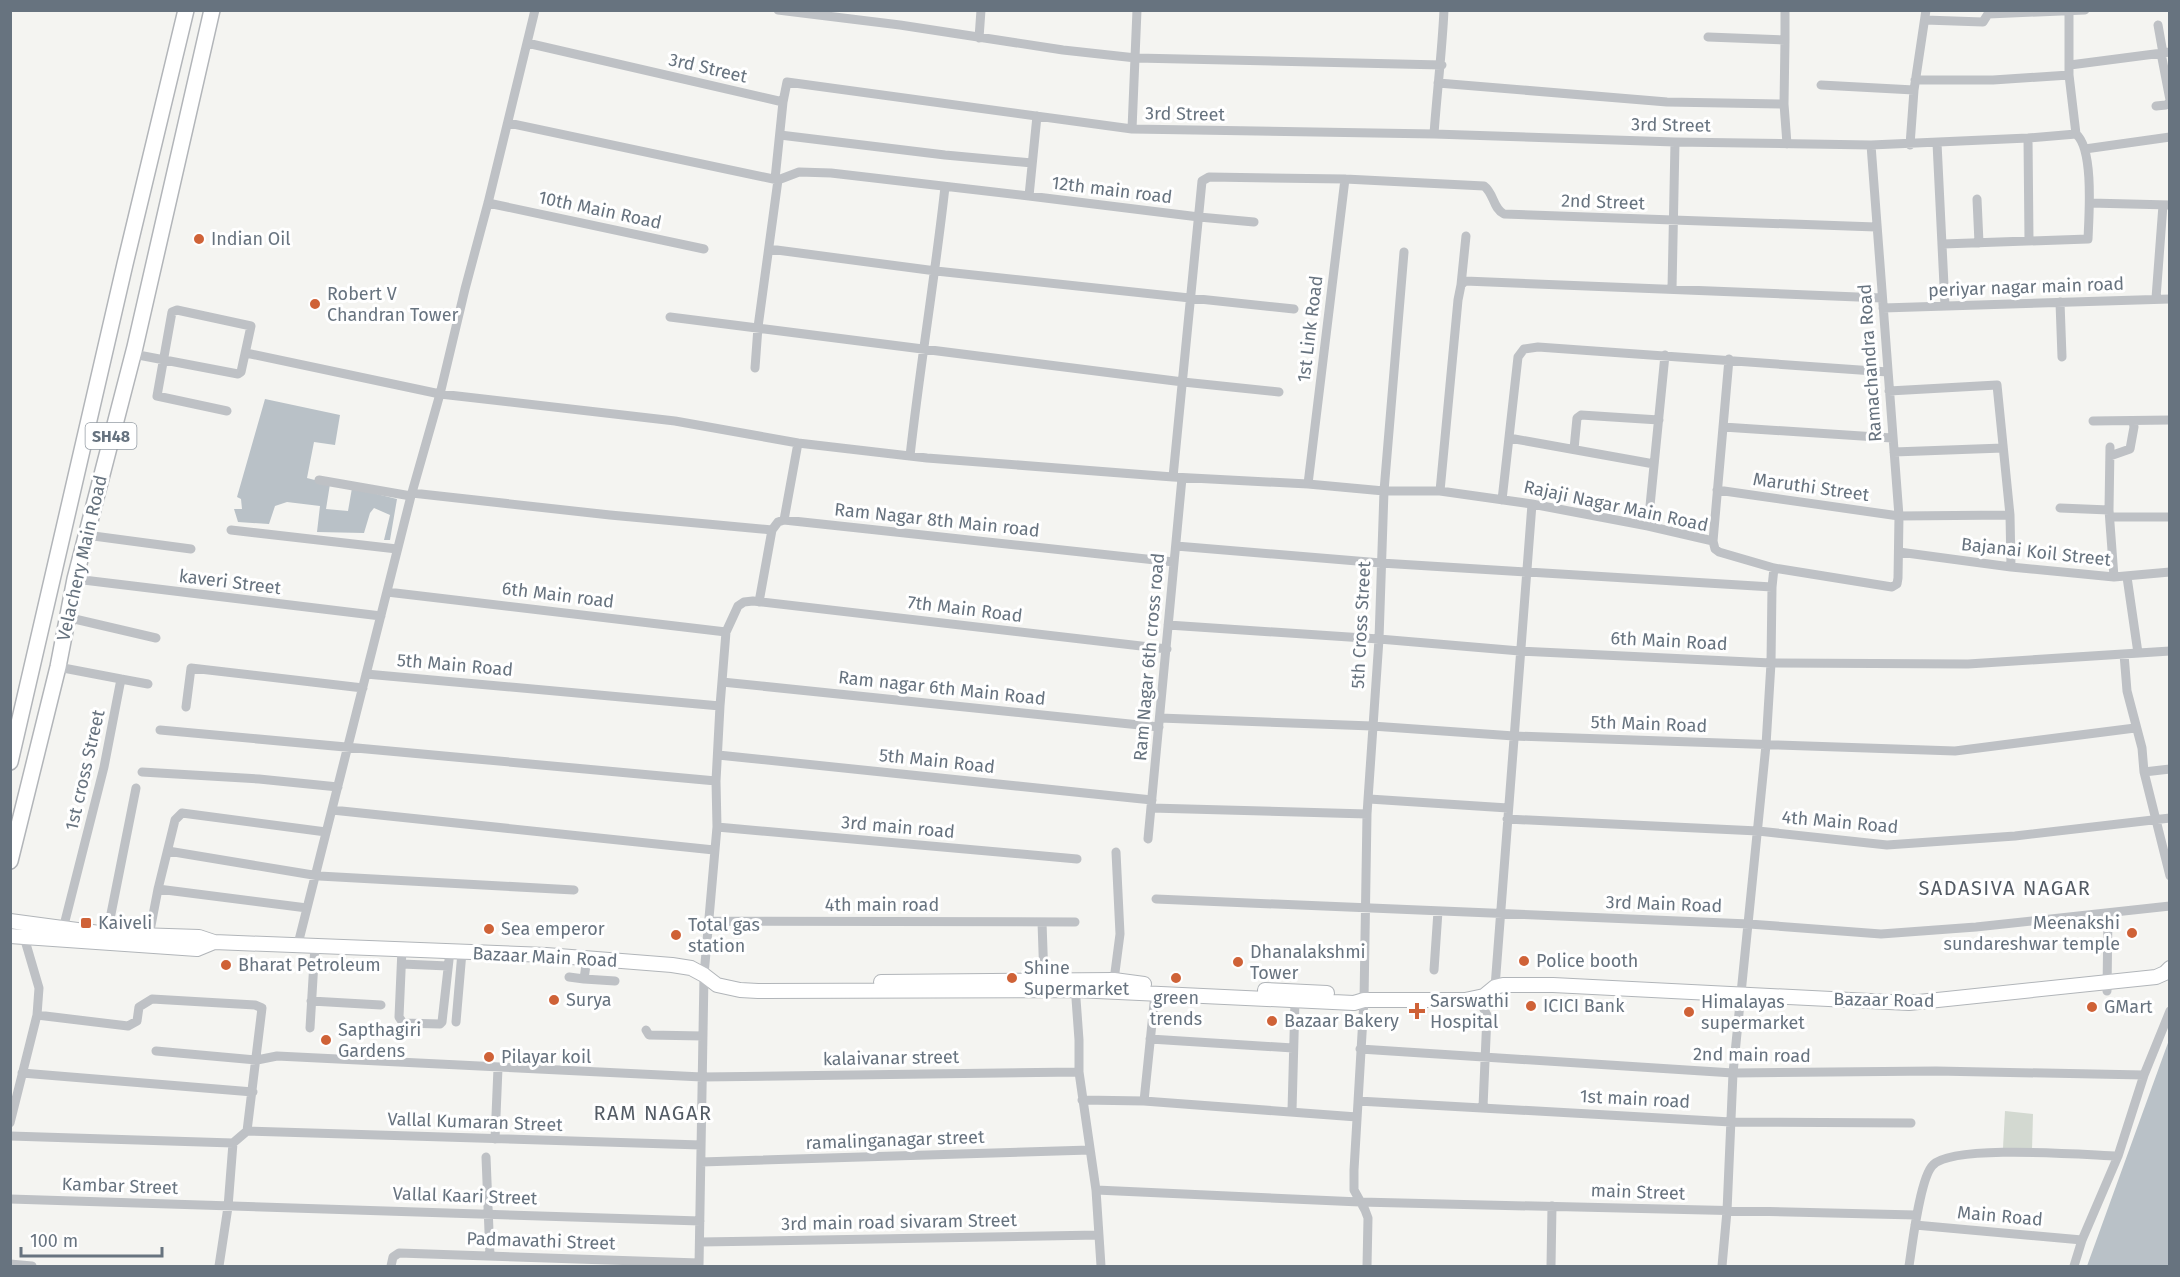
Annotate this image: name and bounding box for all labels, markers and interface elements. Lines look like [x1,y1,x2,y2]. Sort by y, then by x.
street label: 3rd Street [667,48,750,88]
street label: 3rd Street [1145,102,1226,126]
street label: 3rd Street [1631,113,1712,137]
street label: 12th main road [1050,172,1174,208]
street label: 10th Main Road [536,186,664,234]
street label: 2nd Street [1561,190,1646,214]
place label: Indian Oil [211,228,291,250]
marker: Indian Oil [192,232,206,246]
street label: periyar nagar main road [1928,273,2124,301]
street label: 1st Link Road [1293,274,1327,384]
place label: Robert V Chandran Tower [327,283,459,326]
street label: Ramachandra Road [1854,283,1886,443]
marker: Robert V Chandran Tower [308,297,322,311]
road number: SH48 [86,423,136,449]
street label: Maruthi Street [1752,468,1871,506]
street label: Velachery Main Road [52,473,112,643]
street label: Rajaji Nagar Main Road [1522,476,1710,536]
street label: Ram Nagar 8th Main road [833,498,1041,542]
street label: Bajanai Koil Street [1960,533,2112,571]
street label: Ram Nagar 6th cross road [1129,552,1169,762]
street label: 5th Cross Street [1347,560,1375,689]
street label: kaveri Street [178,565,283,599]
street label: 6th Main road [501,577,615,613]
street label: 7th Main Road [906,591,1024,627]
street label: 6th Main Road [1610,627,1728,655]
street label: 5th Main Road [396,649,514,681]
street label: Ram nagar 6th Main Road [837,666,1047,710]
street label: 1st cross Street [60,707,110,833]
street label: 5th Main Road [1590,711,1708,737]
street label: 5th Main Road [878,744,996,778]
street label: 4th Main Road [1781,806,1899,838]
street label: 3rd main road [840,811,956,843]
district label: SADASIVA NAGAR [1919,876,2091,900]
street label: 3rd Main Road [1605,891,1723,917]
street label: 4th main road [825,894,939,916]
place label: Kaiveli [98,912,152,934]
place label: Meenakshi sundareshwar temple [1943,912,2120,955]
place label: Total gas station [688,914,760,957]
marker: Kaiveli [79,916,93,930]
place label: Sea emperor [501,918,605,940]
marker: Sea emperor [482,922,496,936]
marker: Meenakshi sundareshwar temple [2125,926,2139,940]
marker: Total gas station [669,928,683,942]
place label: Dhanalakshmi Tower [1250,941,1366,984]
street label: Bazaar Main Road [472,942,618,972]
place label: Police booth [1536,950,1638,972]
place label: Bharat Petroleum [238,954,381,976]
marker: Police booth [1517,954,1531,968]
marker: Dhanalakshmi Tower [1231,955,1245,969]
place label: Shine Supermarket [1024,957,1130,1000]
marker: Bharat Petroleum [219,958,233,972]
marker: Shine Supermarket [1005,971,1019,985]
marker: green trends [1169,971,1183,985]
place label: green trends [1150,987,1202,1030]
street label: Bazaar Road [1833,988,1935,1012]
place label: Surya [566,989,612,1011]
place label: Sarswathi Hospital [1430,990,1509,1033]
place label: Himalayas supermarket [1701,991,1805,1034]
marker: Surya [547,993,561,1007]
place label: ICICI Bank [1543,995,1625,1017]
place label: GMart [2104,996,2153,1018]
marker: ICICI Bank [1524,999,1538,1013]
marker: GMart [2085,1000,2099,1014]
marker: Sarswathi Hospital [1408,1002,1426,1020]
marker: Himalayas supermarket [1682,1005,1696,1019]
place label: Bazaar Bakery [1284,1010,1399,1032]
marker: Bazaar Bakery [1265,1014,1279,1028]
place label: Sapthagiri Gardens [338,1019,421,1062]
marker: Sapthagiri Gardens [319,1033,333,1047]
street label: 2nd main road [1693,1043,1811,1067]
place label: Pilayar koil [501,1046,591,1068]
street label: kalaivanar street [823,1046,960,1070]
marker: Pilayar koil [482,1050,496,1064]
street label: 1st main road [1579,1085,1691,1113]
district label: RAM NAGAR [593,1101,713,1125]
street label: Vallal Kumaran Street [387,1108,564,1136]
street label: ramalinganagar street [805,1126,985,1154]
street label: Kambar Street [61,1173,179,1199]
street label: main Street [1590,1179,1686,1205]
street label: Vallal Kaari Street [392,1182,538,1210]
street label: Main Road [1956,1201,2044,1231]
street label: 3rd main road sivaram Street [781,1209,1017,1235]
scale bar [21,1220,162,1258]
street label: Padmavathi Street [466,1227,616,1255]
text: 100 m [30,1230,78,1252]

